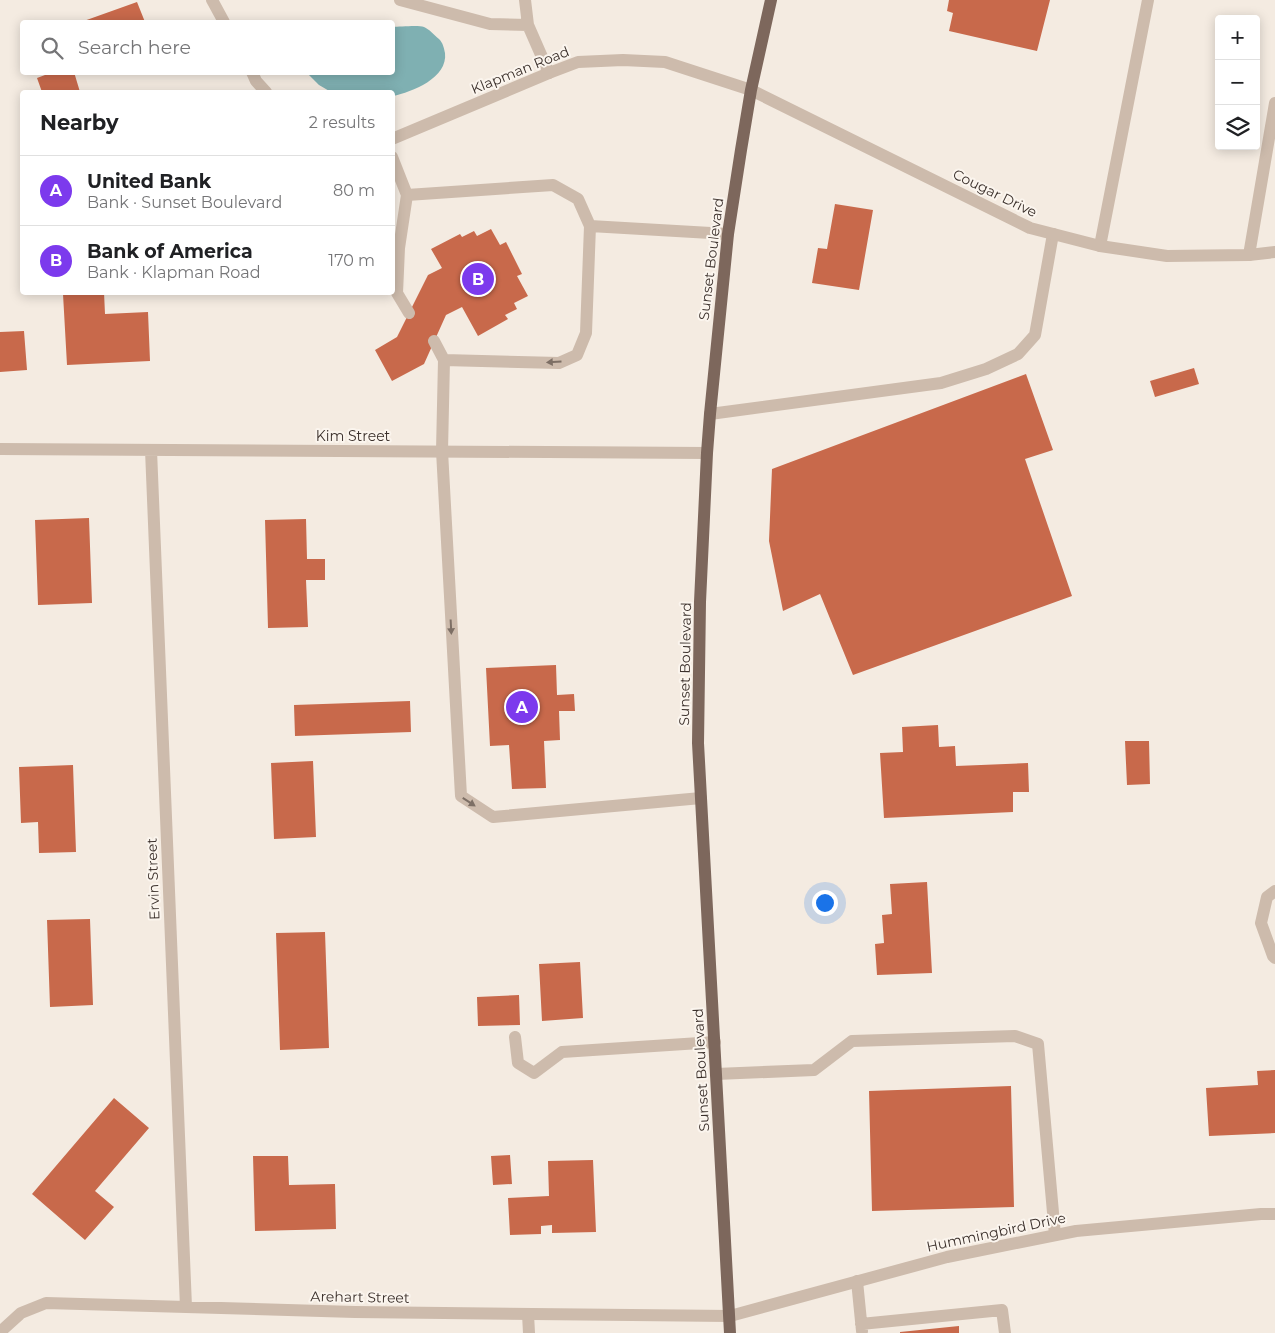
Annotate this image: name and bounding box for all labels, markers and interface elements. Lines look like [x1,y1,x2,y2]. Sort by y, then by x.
map controls [1215,15,1260,150]
button: + [1215,15,1260,60]
search box [20,20,395,75]
icon: search [38,34,66,62]
text: Search here [78,36,191,59]
street label: Klapman Road [468,42,572,98]
button: − [1215,60,1260,105]
button: layers [1215,105,1260,150]
text: Nearby [40,110,119,135]
text: 2 results [309,113,375,132]
street label: Cougar Drive [950,165,1040,221]
text: United Bank [87,170,211,193]
text: A [50,181,62,200]
text: 80 m [333,181,375,200]
text: Bank · Sunset Boulevard [87,193,282,212]
street label: Sunset Boulevard [695,197,727,321]
text: Bank of America [87,240,253,263]
text: B [50,251,62,270]
text: 170 m [328,251,375,270]
pin: B [462,260,494,298]
text: Bank · Klapman Road [87,263,261,282]
one-way arrow [545,358,561,366]
street label: Kim Street [316,427,391,445]
street label: Sunset Boulevard [675,602,695,726]
one-way arrow [448,619,456,635]
pin: A [506,688,538,726]
one-way arrow [463,797,476,807]
street label: Ervin Street [143,837,163,920]
your location [812,890,838,916]
street label: Sunset Boulevard [689,1008,713,1132]
street label: Hummingbird Drive [925,1208,1067,1256]
street label: Arehart Street [310,1287,410,1307]

